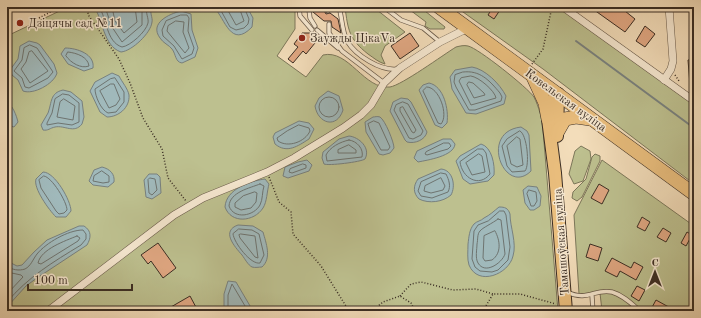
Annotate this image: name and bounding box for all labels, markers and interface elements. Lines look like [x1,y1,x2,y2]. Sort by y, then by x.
place label: Дзіцячы сад №11 [28,17,123,30]
marker: Дзіцячы сад №11 [15,18,25,28]
place label: Заужды ЦікаVа [310,32,395,45]
marker: Заужды ЦікаVа [297,33,307,43]
street label: Ковельская вуліца [522,66,609,134]
street label: Тамашоўская вуліца [551,188,572,296]
north arrow [635,252,675,292]
text: С [651,258,659,269]
scale bar [28,266,132,292]
text: 100 m [34,275,68,287]

